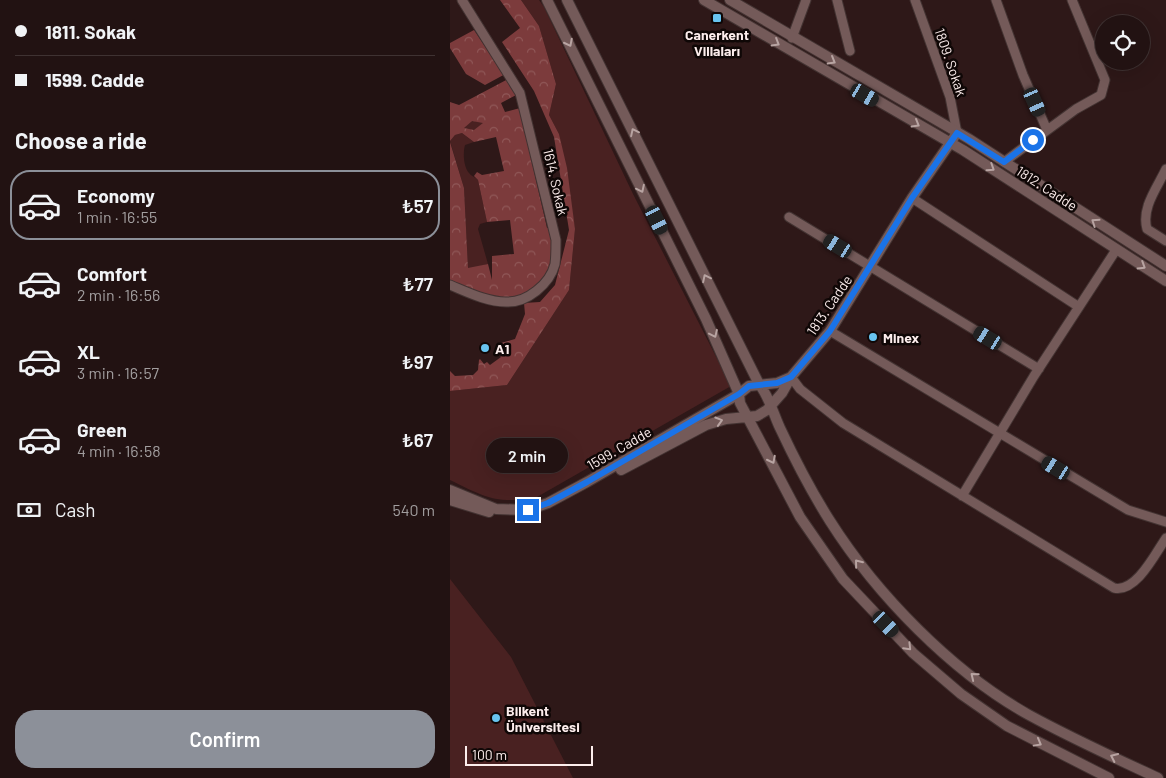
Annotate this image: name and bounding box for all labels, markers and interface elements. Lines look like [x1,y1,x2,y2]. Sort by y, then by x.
marker: Canerkent Villaları [711,12,723,24]
map controls [1095,15,1150,70]
button: locate [1095,15,1150,70]
text: 1811. Sokak [45,20,136,43]
place label: Canerkent Villaları [685,26,749,59]
street label: 1809. Sokak [931,26,971,98]
one-way arrow [770,36,779,46]
one-way arrow [563,38,573,47]
one-way arrow [827,54,836,64]
text: 1599. Cadde [45,68,144,91]
car [848,81,881,109]
car [1022,85,1047,119]
one-way arrow [911,118,920,128]
text: Choose a ride [15,127,147,153]
one-way arrow [630,128,640,137]
route start [1022,129,1044,151]
street label: 1614. Sokak [540,147,572,217]
one-way arrow [985,162,994,172]
street label: 1812. Cadde [1013,162,1081,214]
icon: car [17,183,62,228]
text: Economy [77,184,155,207]
one-way arrow [635,184,646,193]
text: ₺57 [401,194,433,217]
car [643,203,670,237]
text: 1 min · 16:55 [77,207,157,226]
one-way arrow [1091,219,1101,228]
car [821,232,854,260]
one-way arrow [1136,260,1145,269]
icon: car [17,261,62,306]
text: Comfort [77,262,147,285]
text: ₺77 [402,272,433,295]
street label: 1813. Cadde [803,272,855,338]
one-way arrow [702,274,712,283]
text: 2 min · 16:56 [77,285,160,304]
car [971,324,1004,352]
one-way arrow [707,329,717,338]
place label: Minex [883,329,920,346]
marker: Minex [867,331,879,343]
icon: car [17,339,62,384]
text: XL [77,340,100,363]
place label: A1 [495,340,509,357]
marker: A1 [479,342,491,354]
text: ₺97 [401,350,433,373]
text: 3 min · 16:57 [77,363,159,382]
icon: car [17,417,62,462]
one-way arrow [714,417,723,427]
text: Green [77,418,127,441]
street label: 1599. Cadde [584,423,654,473]
text: ₺67 [401,428,433,451]
callout: 2 min [487,438,569,472]
text: 4 min · 16:58 [77,441,161,460]
text: 2 min [508,446,546,465]
car [1039,454,1072,482]
one-way arrow [766,455,776,464]
icon: cash [15,496,43,524]
text: Cash [55,498,96,521]
route end [517,499,539,521]
text: 540 m [392,500,435,519]
one-way arrow [855,559,864,568]
car [870,608,901,640]
one-way arrow [902,641,911,650]
one-way arrow [971,674,980,682]
place label: Bilkent Üniversitesi [506,702,580,735]
button: Confirm [15,710,435,768]
marker: Bilkent Üniversitesi [490,712,502,724]
one-way arrow [1033,736,1042,746]
scale bar [465,743,592,766]
text: 100 m [472,746,507,763]
one-way arrow [1110,753,1119,763]

